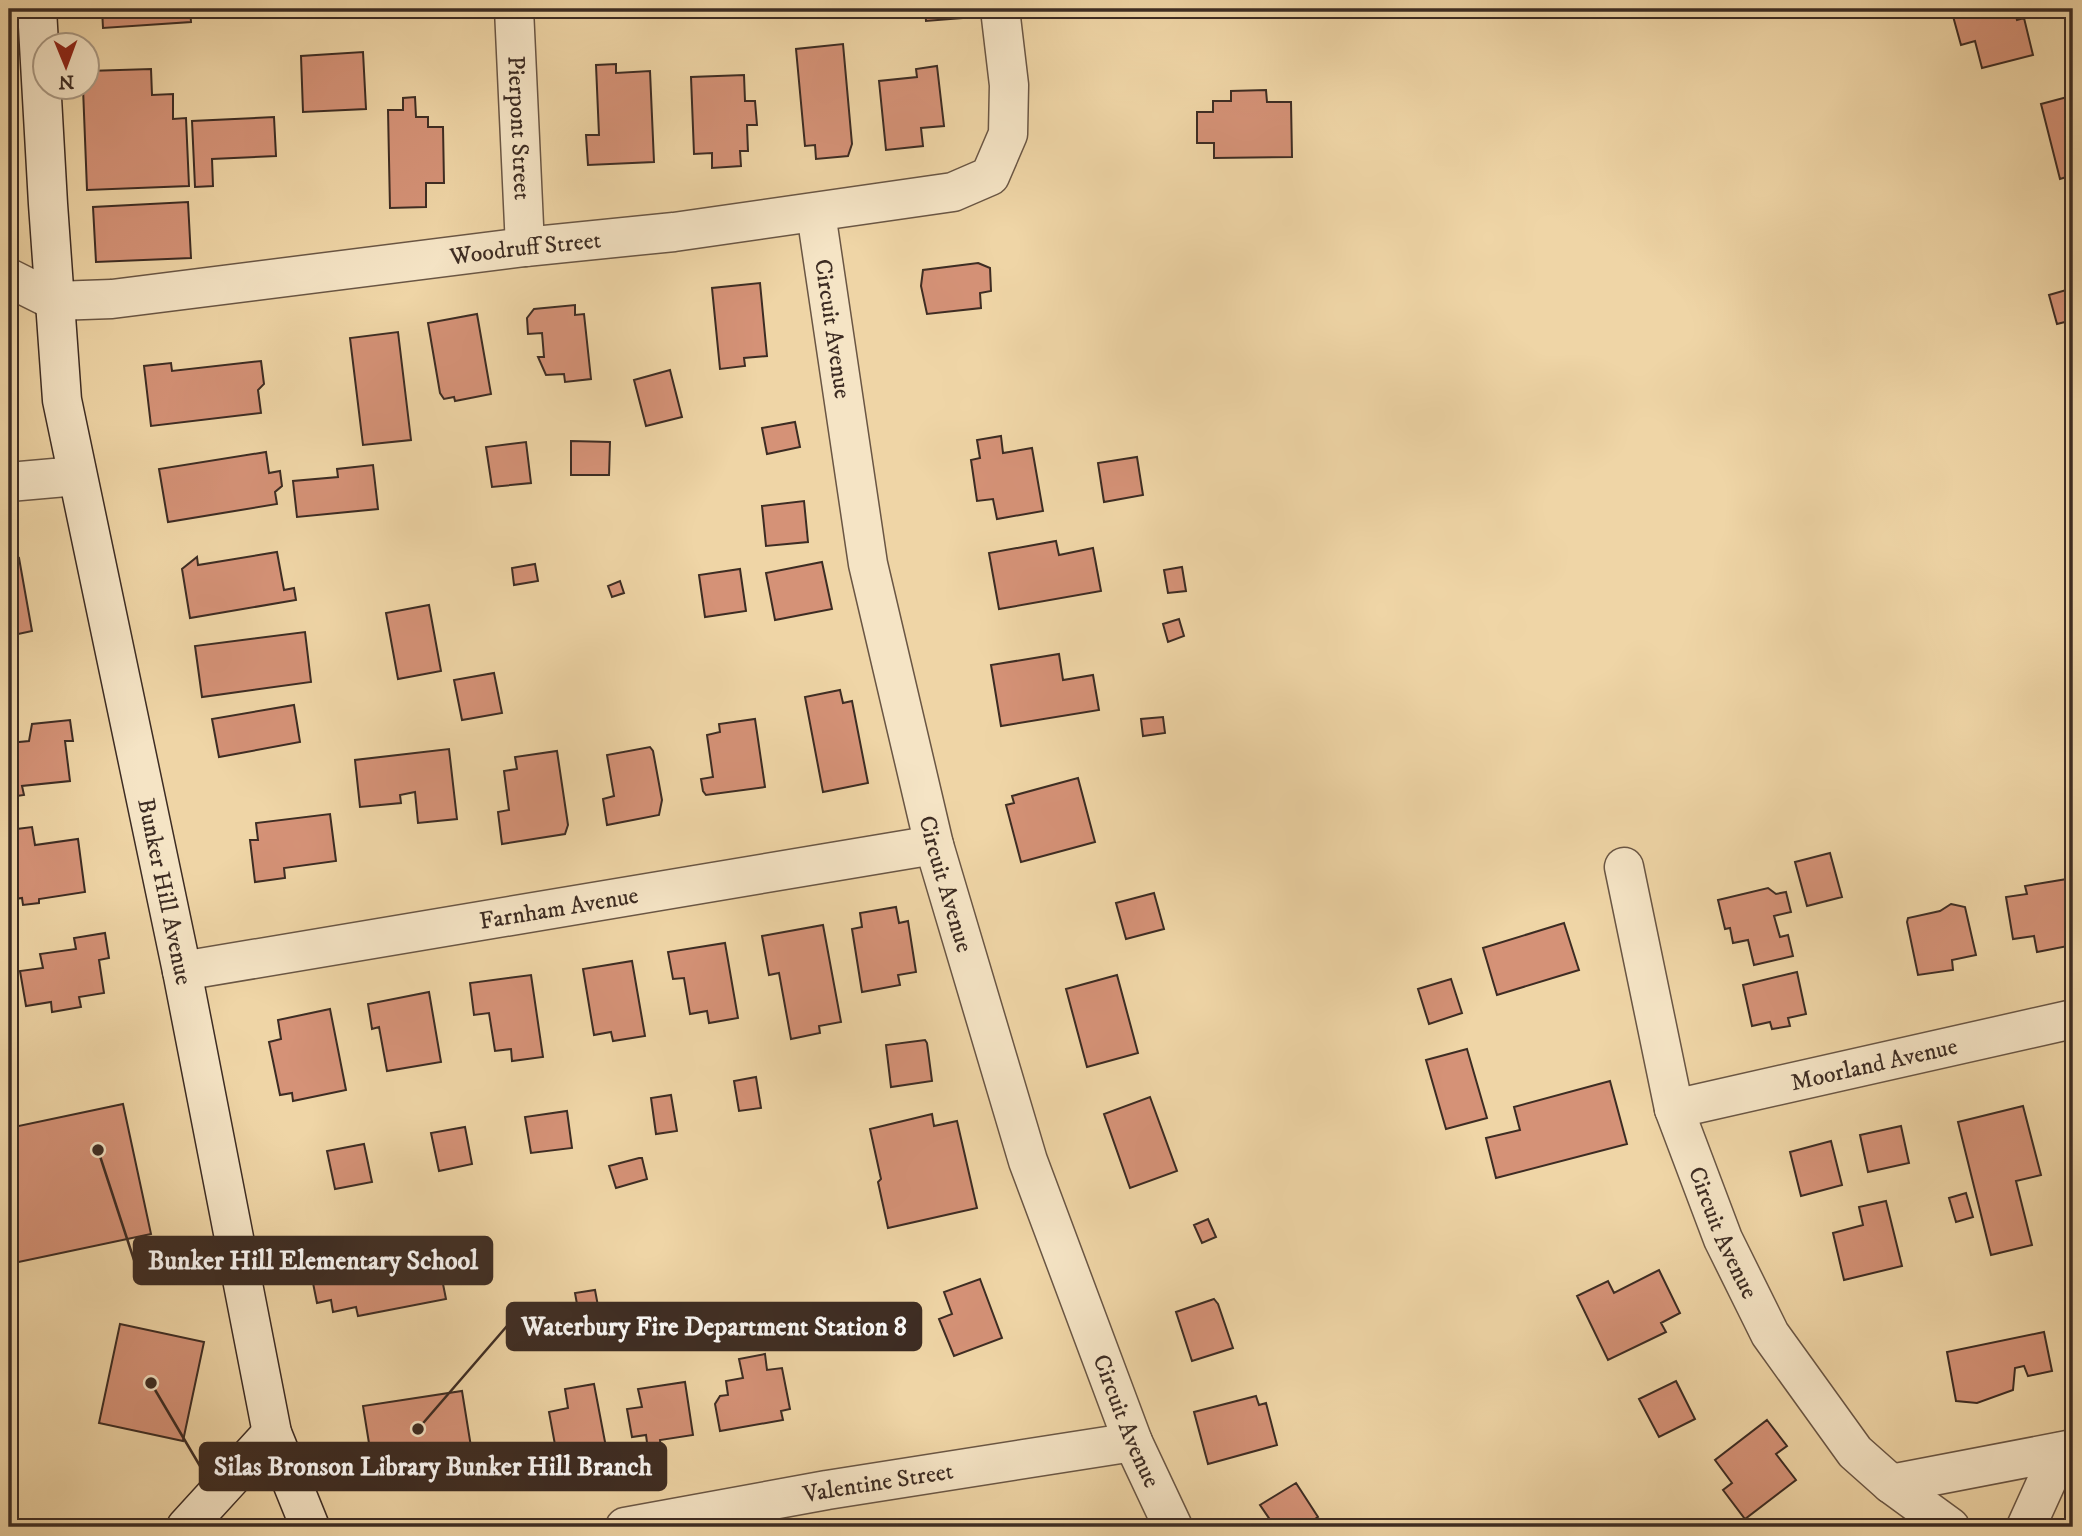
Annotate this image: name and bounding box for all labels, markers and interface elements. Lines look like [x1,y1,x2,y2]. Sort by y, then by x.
north arrow [32,32,102,102]
street label: Pierpont Street [500,55,537,201]
text: N [58,70,74,93]
street label: Woodruff Street [447,225,603,272]
street label: Circuit Avenue [807,257,857,401]
street label: Bunker Hill Avenue [130,795,198,988]
street label: Circuit Avenue [912,813,979,956]
street label: Farnham Avenue [477,881,641,937]
street label: Moorland Avenue [1788,1032,1960,1098]
street label: Circuit Avenue [1681,1162,1764,1304]
callout: Bunker Hill Elementary School [134,1237,492,1284]
text: Bunker Hill Elementary School [148,1245,479,1278]
callout: Waterbury Fire Department Station 8 [507,1303,921,1350]
text: Waterbury Fire Department Station 8 [520,1311,907,1344]
street label: Circuit Avenue [1086,1350,1166,1493]
callout: Silas Bronson Library Bunker Hill Branch [200,1443,666,1490]
text: Silas Bronson Library Bunker Hill Branch [214,1451,653,1484]
street label: Valentine Street [800,1456,956,1510]

